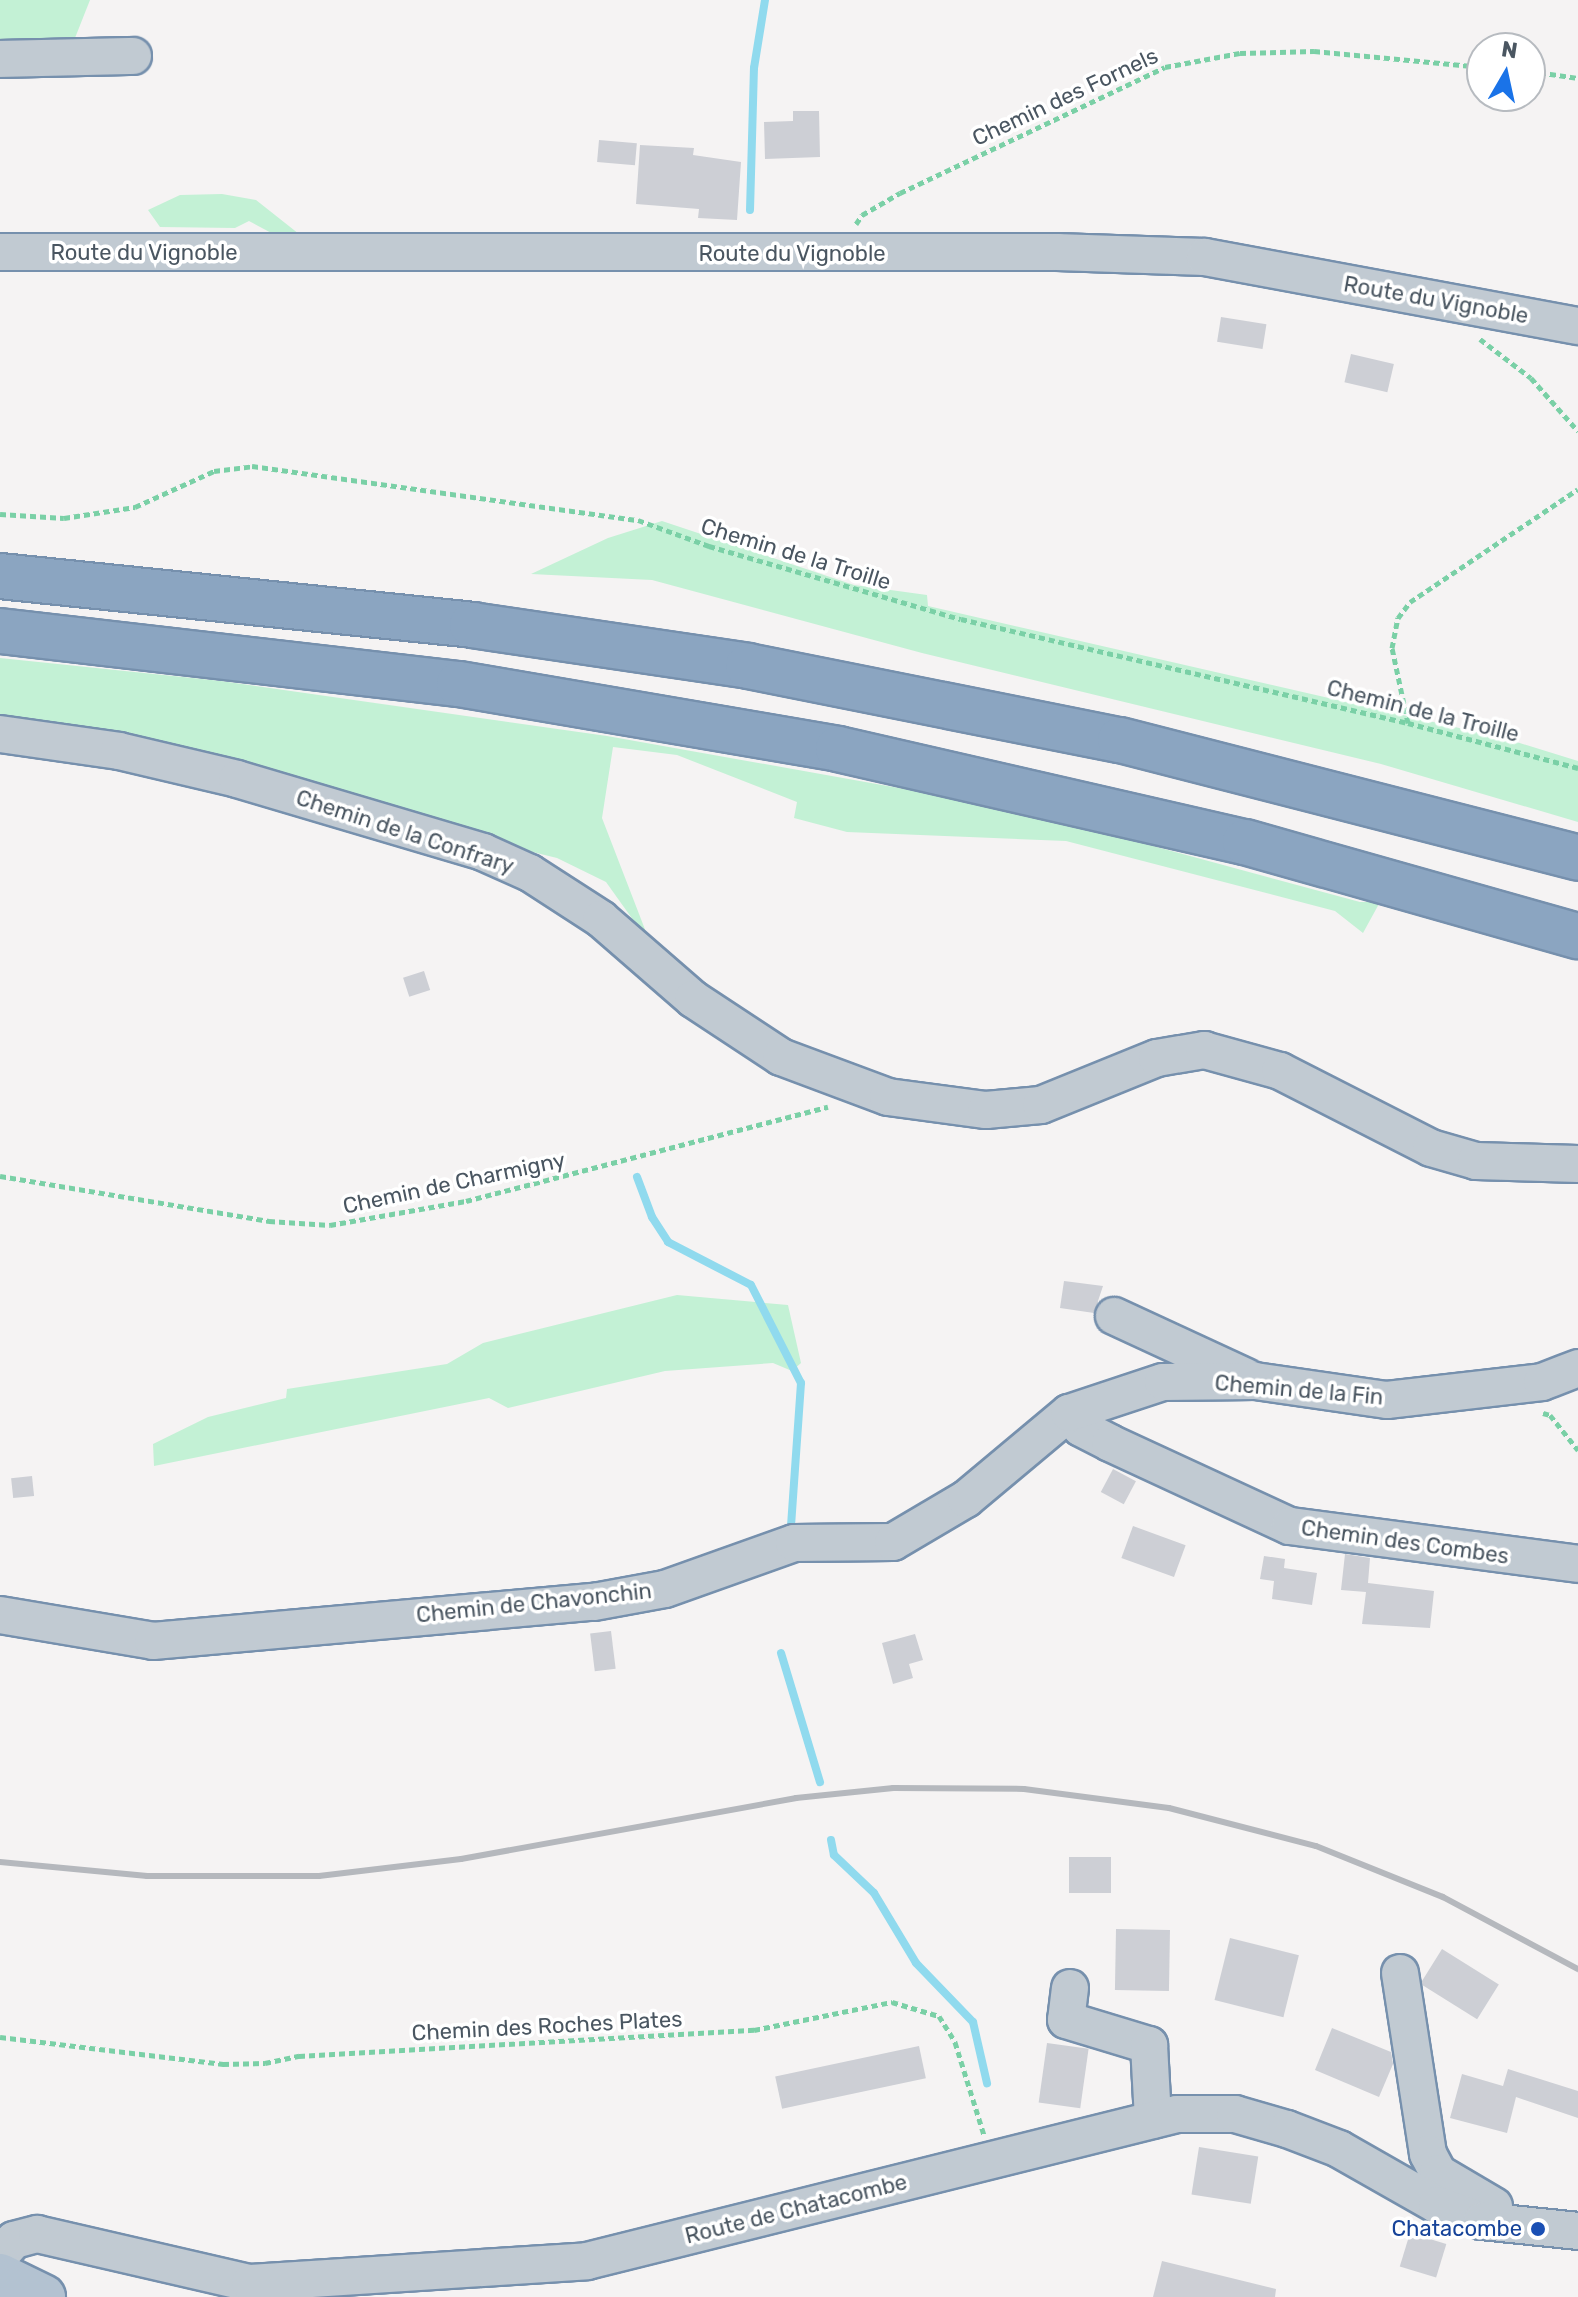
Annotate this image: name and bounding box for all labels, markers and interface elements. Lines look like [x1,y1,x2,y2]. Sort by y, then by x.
north arrow [1466,32,1546,112]
text: N [1500,35,1519,64]
street label: Chemin des Fornels [968,42,1162,152]
street label: Route du Vignoble [50,240,238,266]
street label: Route du Vignoble [698,241,886,267]
street label: Route du Vignoble [1341,271,1531,329]
street label: Chemin de la Troille [698,512,894,596]
street label: Chemin de la Troille [1324,674,1522,748]
street label: Chemin de la Confrary [293,784,517,880]
street label: Chemin de Charmigny [340,1147,568,1219]
street label: Chemin de la Fin [1214,1369,1384,1411]
street label: Chemin des Combes [1299,1514,1511,1570]
street label: Chemin de Chavonchin [415,1578,653,1628]
street label: Chemin des Roches Plates [411,2006,683,2046]
street label: Route de Chatacombe [682,2169,910,2249]
place label: Chatacombe [1391,2216,1522,2242]
marker: Chatacombe [1529,2220,1547,2238]

